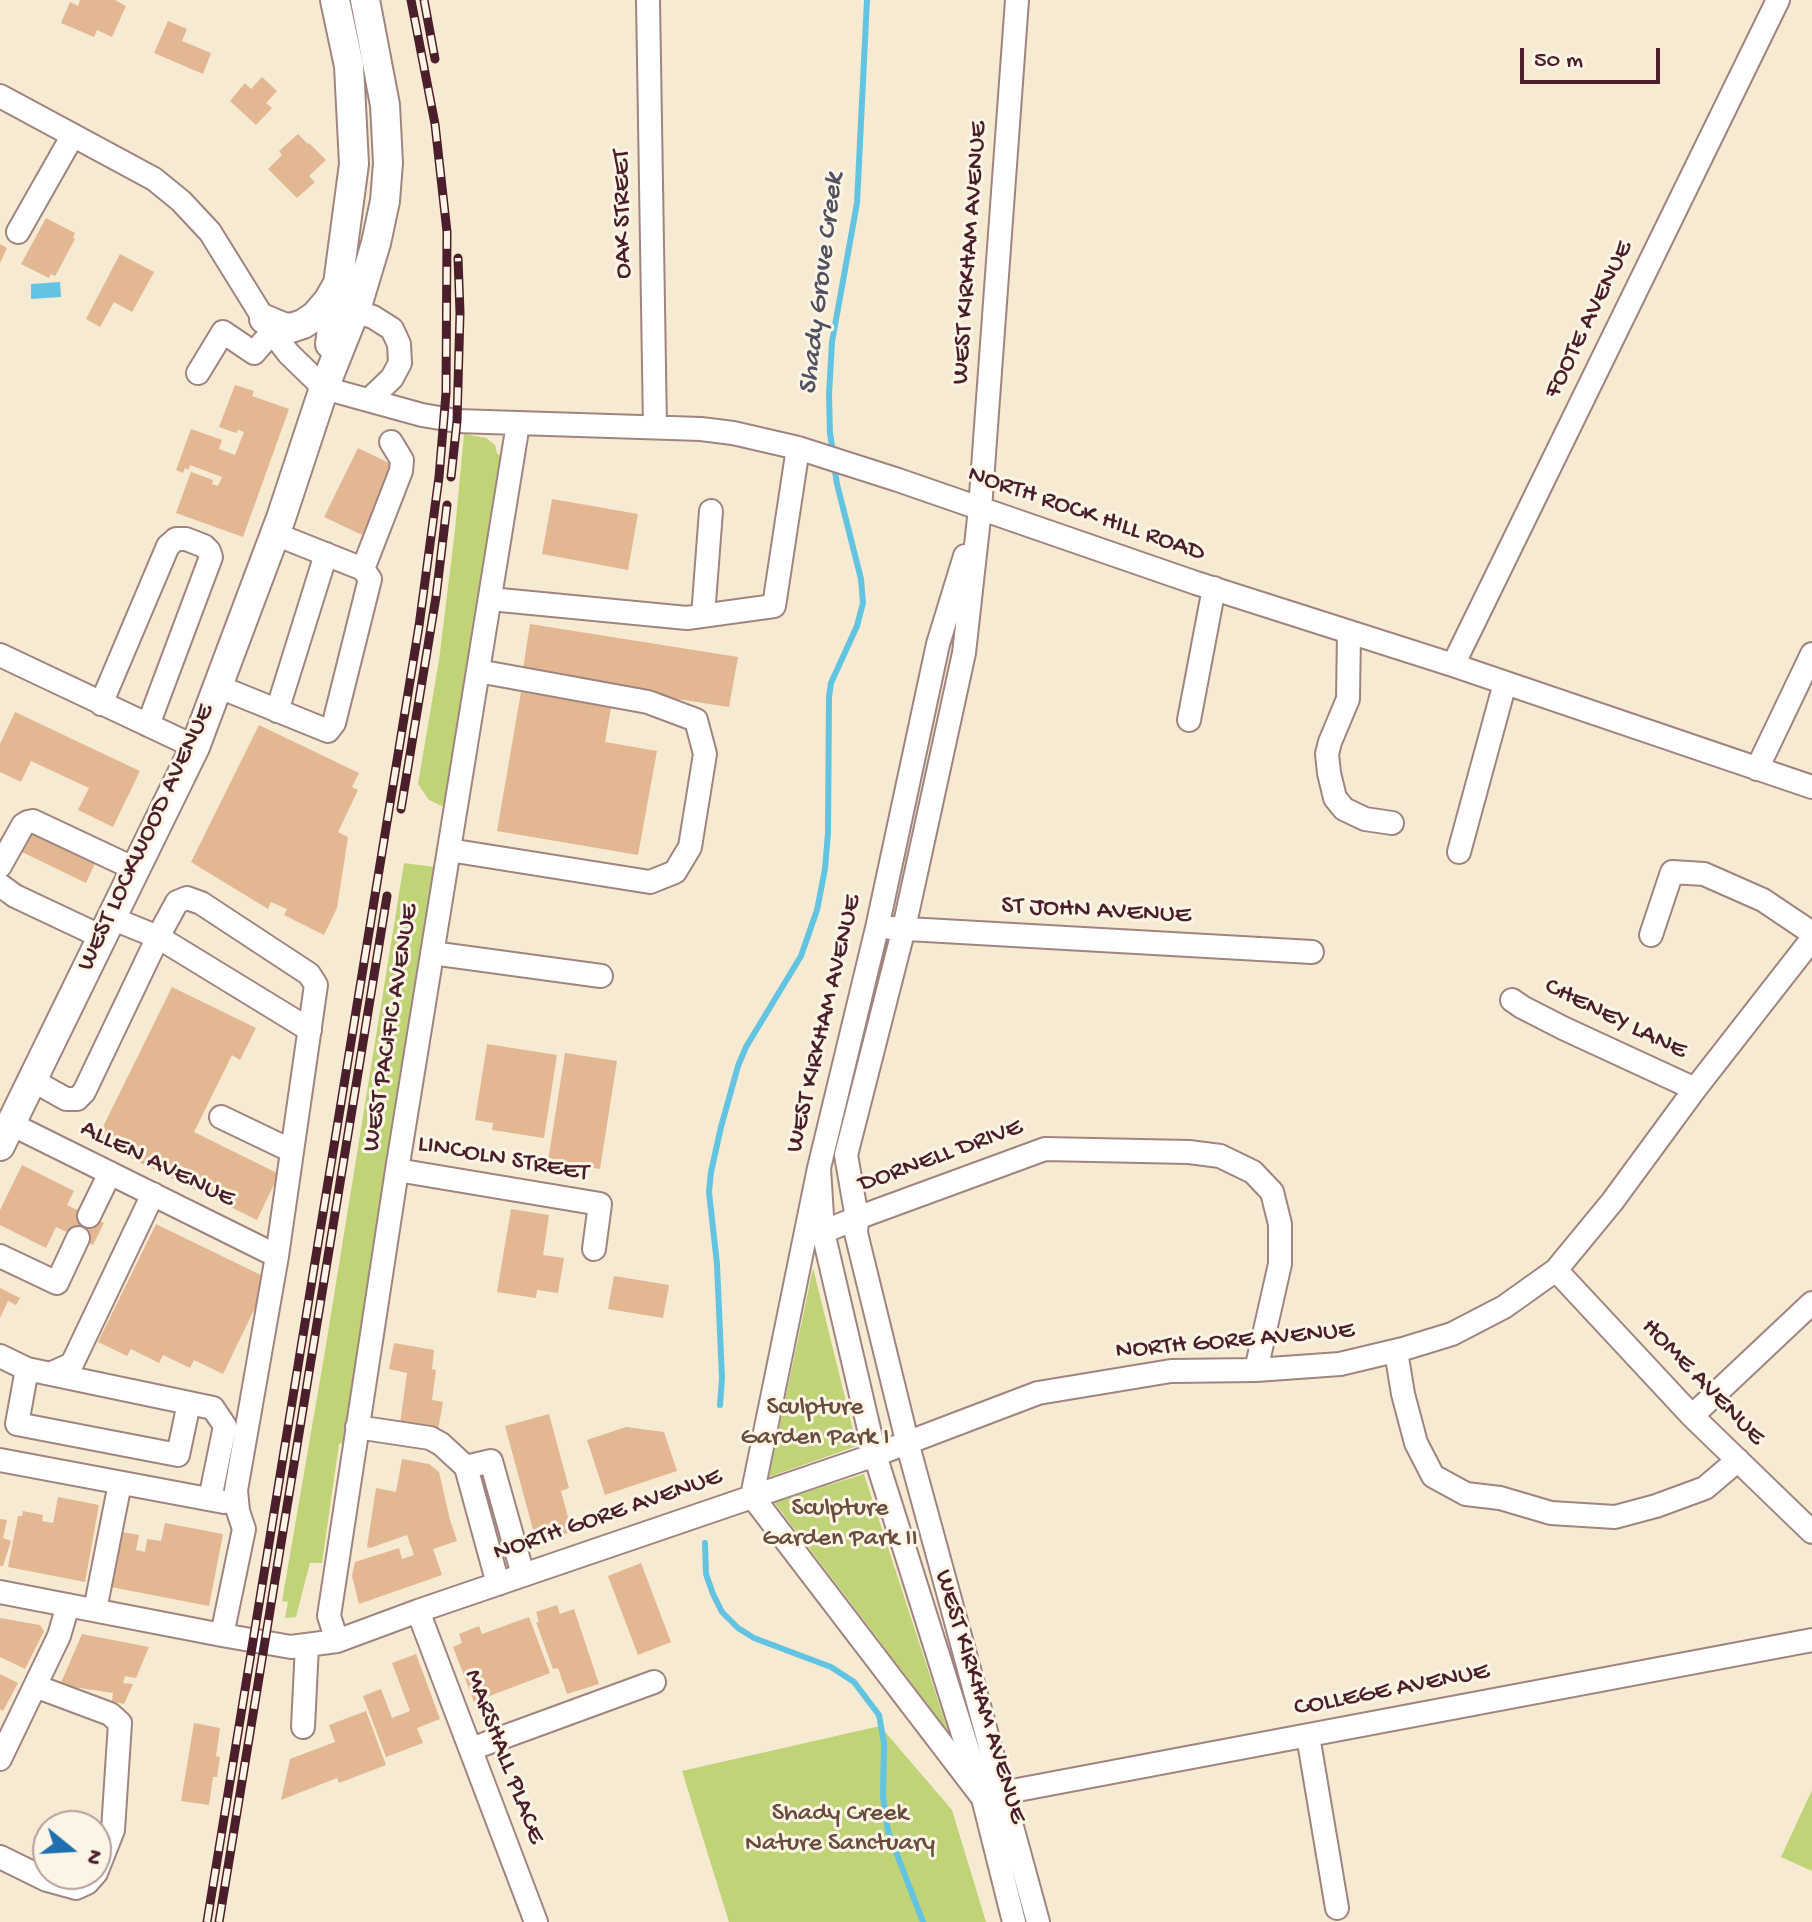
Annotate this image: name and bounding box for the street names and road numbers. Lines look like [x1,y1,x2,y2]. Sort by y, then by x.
street label: WEST KIRKHAM AVENUE [946,120,996,386]
street label: OAK STREET [607,149,641,279]
street label: FOOTE AVENUE [1538,236,1642,404]
street label: NORTH ROCK HILL ROAD [963,460,1209,570]
street label: WEST LOCKWOOD AVENUE [71,700,223,976]
street label: ST JOHN AVENUE [1000,891,1192,933]
street label: WEST KIRKHAM AVENUE [780,892,870,1156]
street label: WEST PACIFIC AVENUE [357,902,427,1154]
street label: CHENEY LANE [1539,972,1691,1068]
street label: DORNELL DRIVE [855,1113,1027,1201]
street label: ALLEN AVENUE [75,1114,239,1216]
street label: LINCOLN STREET [415,1130,591,1190]
street label: HOME AVENUE [1633,1313,1771,1453]
street label: NORTH GORE AVENUE [1114,1316,1356,1368]
street label: NORTH GORE AVENUE [490,1462,726,1570]
street label: WEST KIRKHAM AVENUE [926,1566,1032,1828]
street label: COLLEGE AVENUE [1292,1657,1492,1725]
street label: MARSHALL PLACE [455,1666,551,1848]

